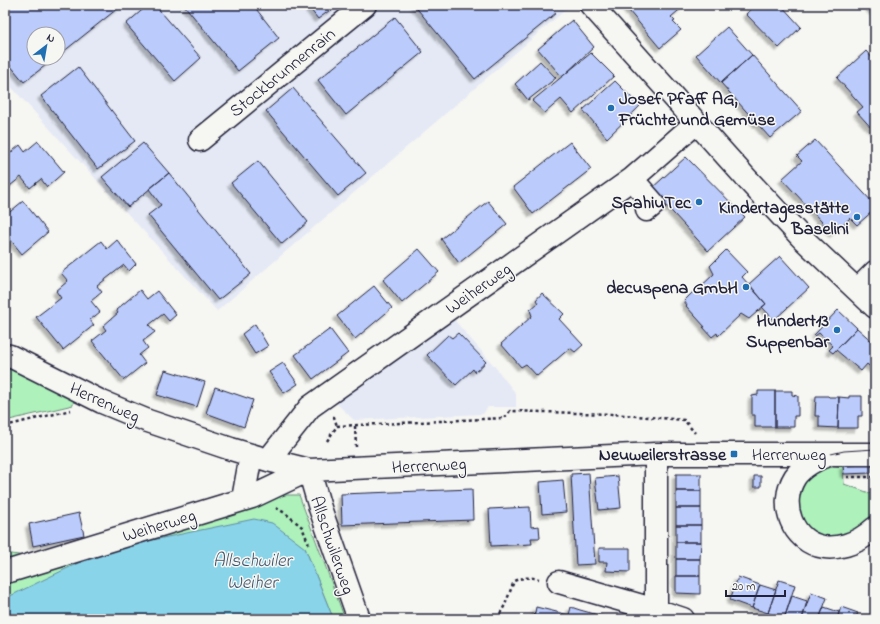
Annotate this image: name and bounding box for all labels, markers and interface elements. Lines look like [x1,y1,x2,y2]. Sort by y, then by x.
street label: Stockbrunnenrain [224,22,342,125]
north arrow [26,26,66,66]
text: N [43,30,58,47]
place label: Josef Pfaff AG, Früchte und Gemüse [618,87,776,134]
marker: Josef Pfaff AG, Früchte und Gemüse [606,103,616,113]
place label: SpahiuTec [612,191,692,217]
place label: Kindertagesstätte Baselini [719,196,850,243]
marker: SpahiuTec [694,197,704,207]
marker: Kindertagesstätte Baselini [852,212,862,222]
street label: Weiherweg [441,257,518,323]
place label: decuspena GmbH [606,276,738,302]
marker: decuspena GmbH [741,282,751,292]
place label: Hundert13 Suppenbar [746,309,830,356]
marker: Hundert13 Suppenbar [832,325,842,335]
street label: Herrenweg [64,377,144,432]
place label: Neuweilerstrasse [599,443,727,469]
street label: Herrenweg [752,443,826,470]
marker: Neuweilerstrasse [729,449,739,459]
street label: Herrenweg [391,452,467,483]
street label: Allschwilerweg [301,493,360,599]
street label: Weiherweg [120,503,200,551]
water label: Allschwiler Weiher [213,548,293,597]
scale bar [726,572,785,598]
text: 20 m [732,578,755,596]

